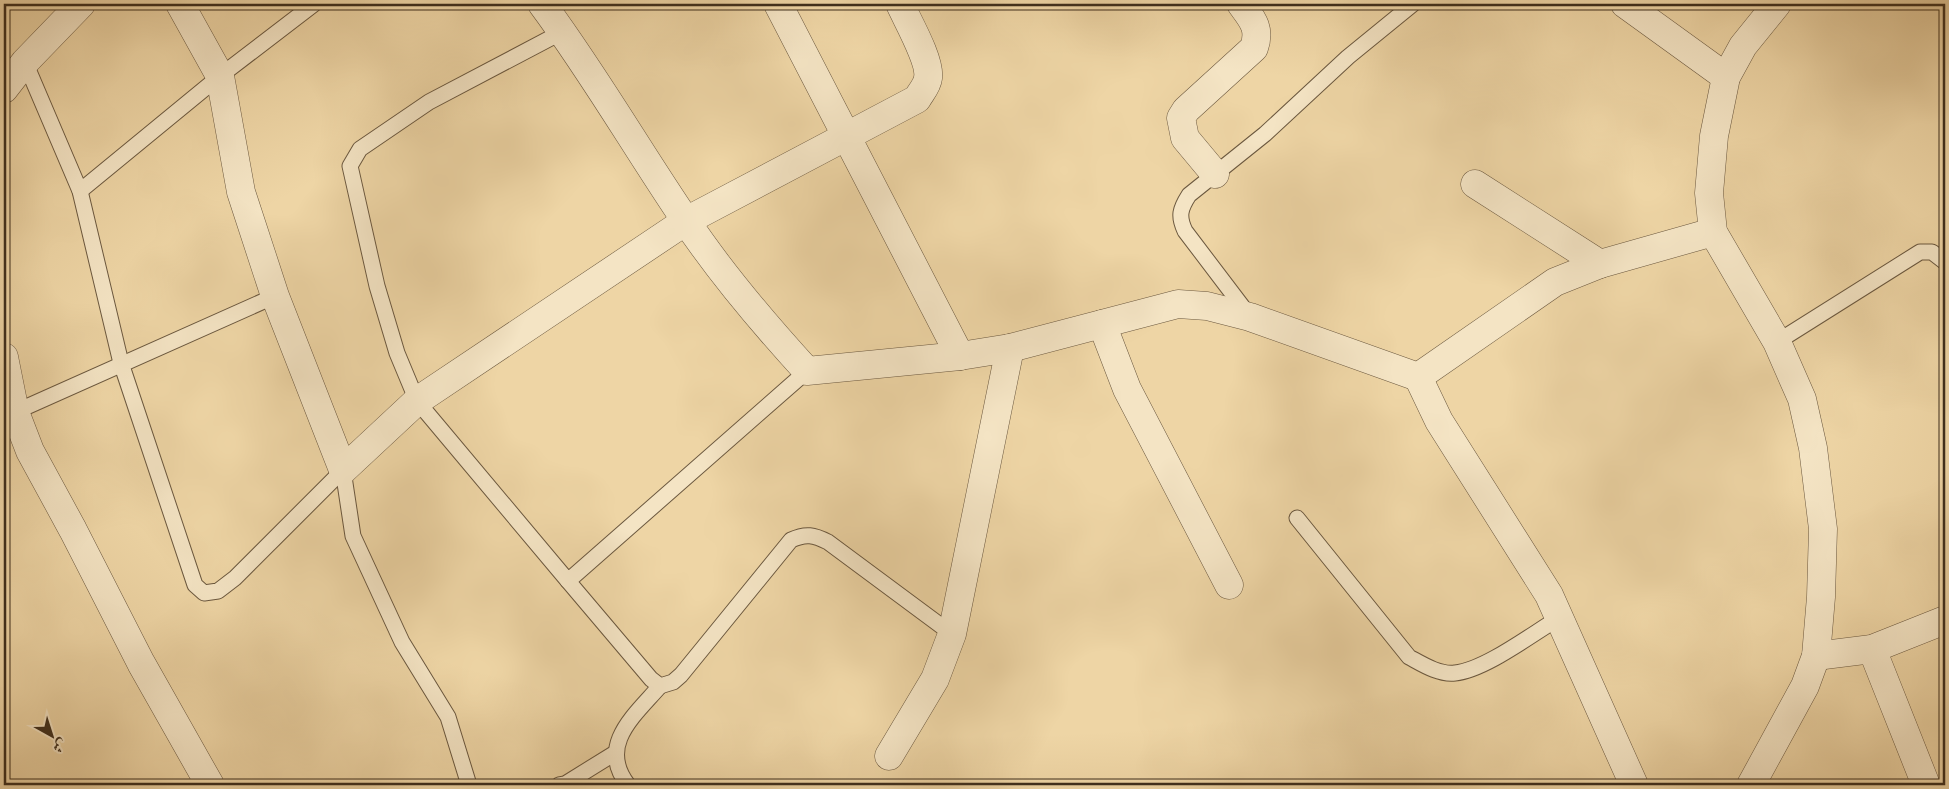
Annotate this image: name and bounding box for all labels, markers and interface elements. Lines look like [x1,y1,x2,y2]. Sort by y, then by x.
north arrow [28,712,78,762]
text: ش [50,736,69,755]

